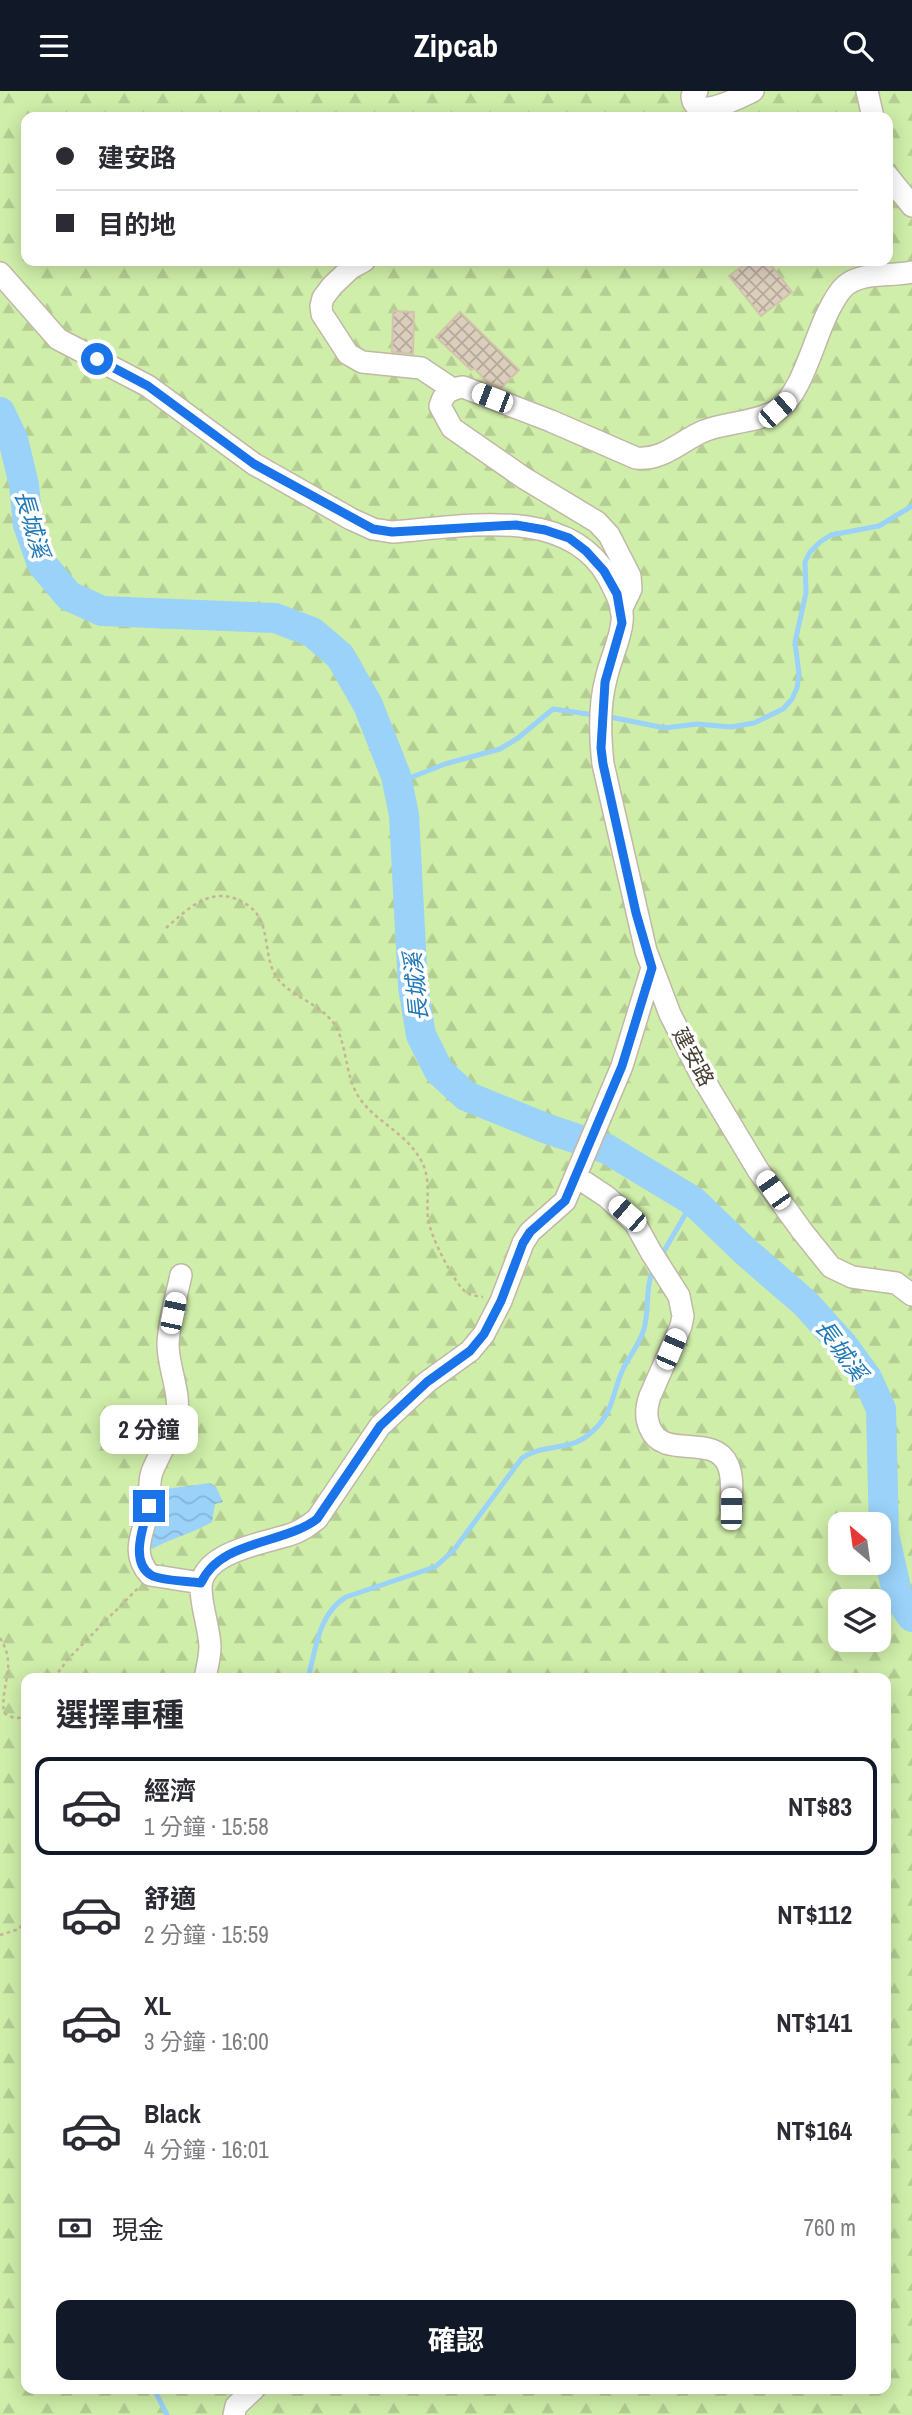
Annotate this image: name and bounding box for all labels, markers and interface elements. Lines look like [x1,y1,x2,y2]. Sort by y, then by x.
text: Zipcab [414,24,498,67]
icon: menu [35,27,73,65]
icon: search [839,27,877,65]
text: 建安路 [98,140,176,175]
text: 目的地 [98,207,176,242]
route start [81,343,113,375]
car [469,381,516,415]
car [755,388,800,432]
water label: 長城溪 [8,486,58,564]
water label: 長城溪 [396,948,435,1023]
street label: 建安路 [666,1022,721,1091]
car [753,1167,794,1213]
car [605,1192,650,1236]
car [159,1290,188,1336]
water label: 長城溪 [809,1313,876,1389]
car [654,1326,689,1372]
callout: 2 分鐘 [100,1405,198,1453]
text: 2 分鐘 [118,1414,180,1445]
car [721,1488,742,1530]
route end [133,1490,165,1522]
north arrow [828,1512,891,1575]
map controls [828,1512,891,1652]
button: layers [828,1589,891,1652]
text: 選擇車種 [56,1693,184,1736]
text: 經濟 [144,1773,196,1808]
icon: car [60,1775,123,1838]
text: NT$83 [788,1789,852,1824]
text: 1 分鐘 · 15:58 [144,1811,269,1842]
text: 舒適 [144,1881,196,1916]
icon: car [60,1883,123,1946]
text: NT$112 [777,1897,852,1932]
text: 2 分鐘 · 15:59 [144,1919,269,1950]
text: XL [144,1988,171,2023]
icon: car [60,1991,123,2054]
text: NT$141 [776,2005,852,2040]
text: 3 分鐘 · 16:00 [144,2026,269,2057]
text: Black [144,2096,201,2131]
icon: car [60,2099,123,2162]
text: NT$164 [776,2113,852,2148]
text: 4 分鐘 · 16:01 [144,2134,269,2165]
icon: cash [56,2209,94,2247]
text: 現金 [112,2212,164,2247]
text: 760 m [804,2212,856,2243]
button: 確認 [56,2300,856,2380]

